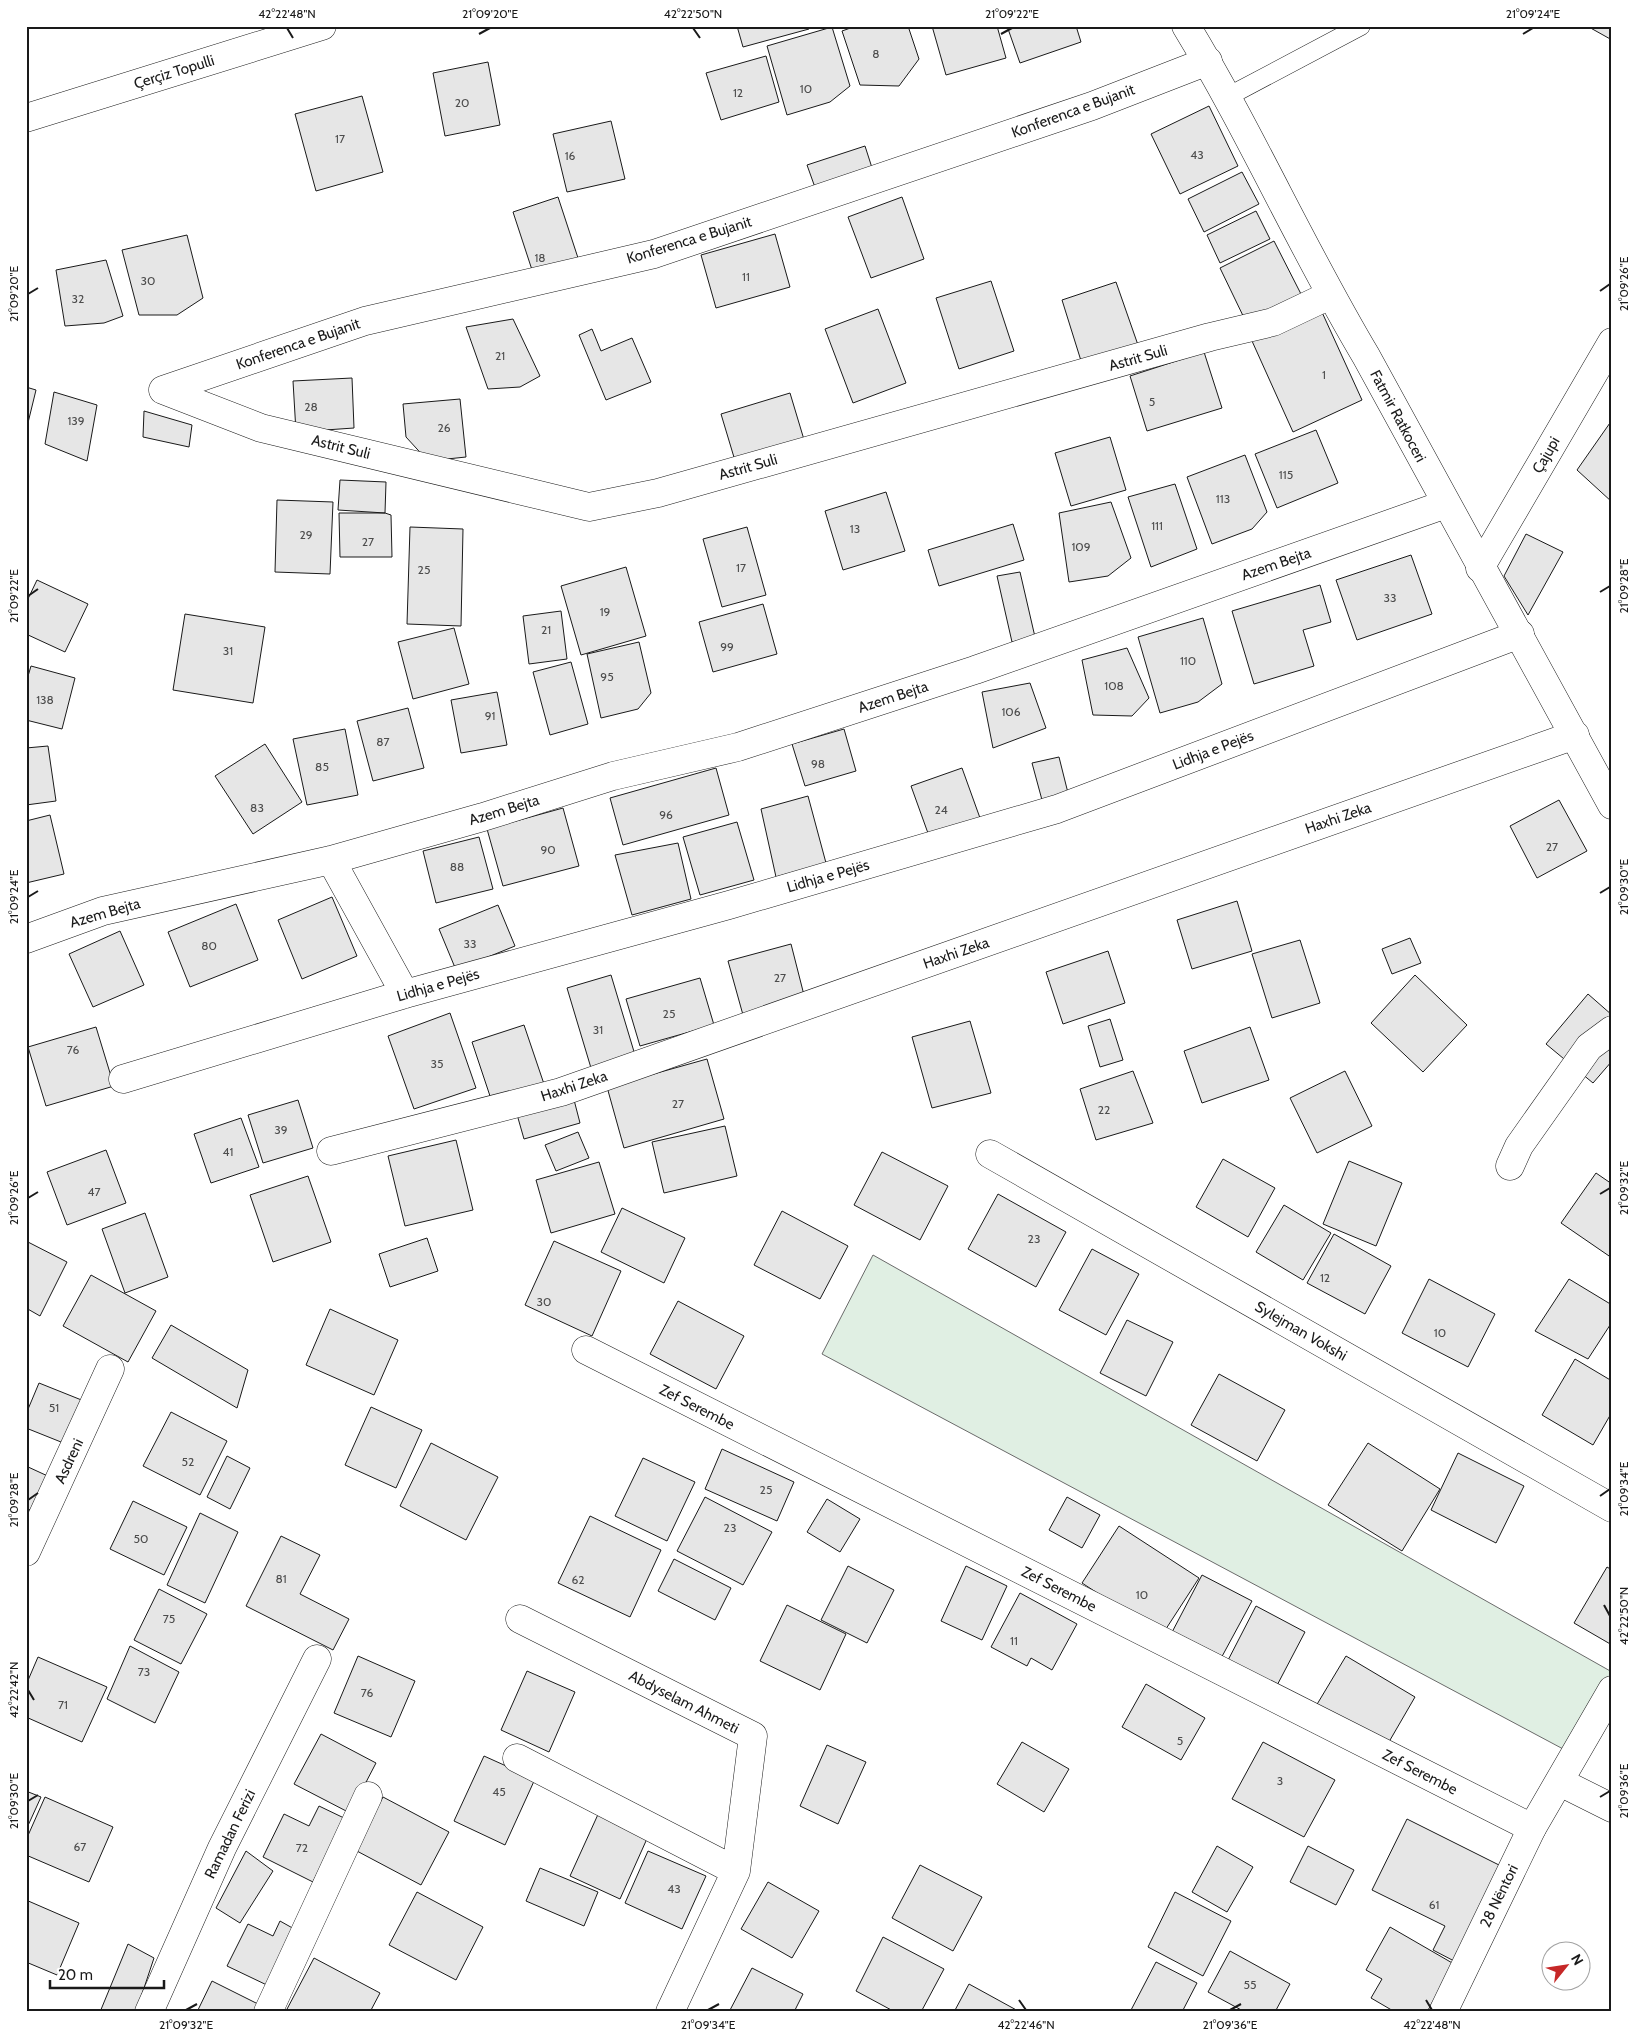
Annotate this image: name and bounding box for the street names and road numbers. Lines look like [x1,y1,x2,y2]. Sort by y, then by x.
street label: Çerçiz Topulli [132,51,216,93]
street label: Konferenca e Bujanit [1009,80,1137,142]
street label: Konferenca e Bujanit [624,212,754,268]
street label: Konferenca e Bujanit [234,314,362,374]
street label: Astrit Suli [1107,341,1169,375]
street label: Fatmir Ratkoceri [1366,367,1430,465]
street label: Astrit Suli [310,431,372,463]
street label: Çajupi [1528,434,1564,476]
street label: Astrit Suli [717,450,779,484]
street label: Azem Bejta [1239,543,1314,584]
street label: Azem Bejta [856,677,931,717]
street label: Lidhja e Pejës [1170,726,1256,774]
street label: Azem Bejta [467,791,542,829]
street label: Haxhi Zeka [1303,798,1374,838]
street label: Lidhja e Pejës [785,856,871,896]
street label: Azem Bejta [68,894,143,932]
street label: Haxhi Zeka [921,933,992,973]
street label: Lidhja e Pejës [395,965,481,1005]
street label: Haxhi Zeka [539,1067,610,1105]
street label: Sylejman Vokshi [1252,1297,1350,1365]
street label: Zef Serembe [657,1380,738,1434]
street label: Asdreni [51,1436,87,1486]
street label: Zef Serembe [1019,1562,1100,1616]
street label: Abdyselam Ahmeti [626,1667,742,1737]
street label: Zef Serembe [1380,1745,1461,1799]
street label: Ramadan Ferizi [201,1787,259,1881]
street label: 28 Nëntori [1476,1862,1522,1930]

